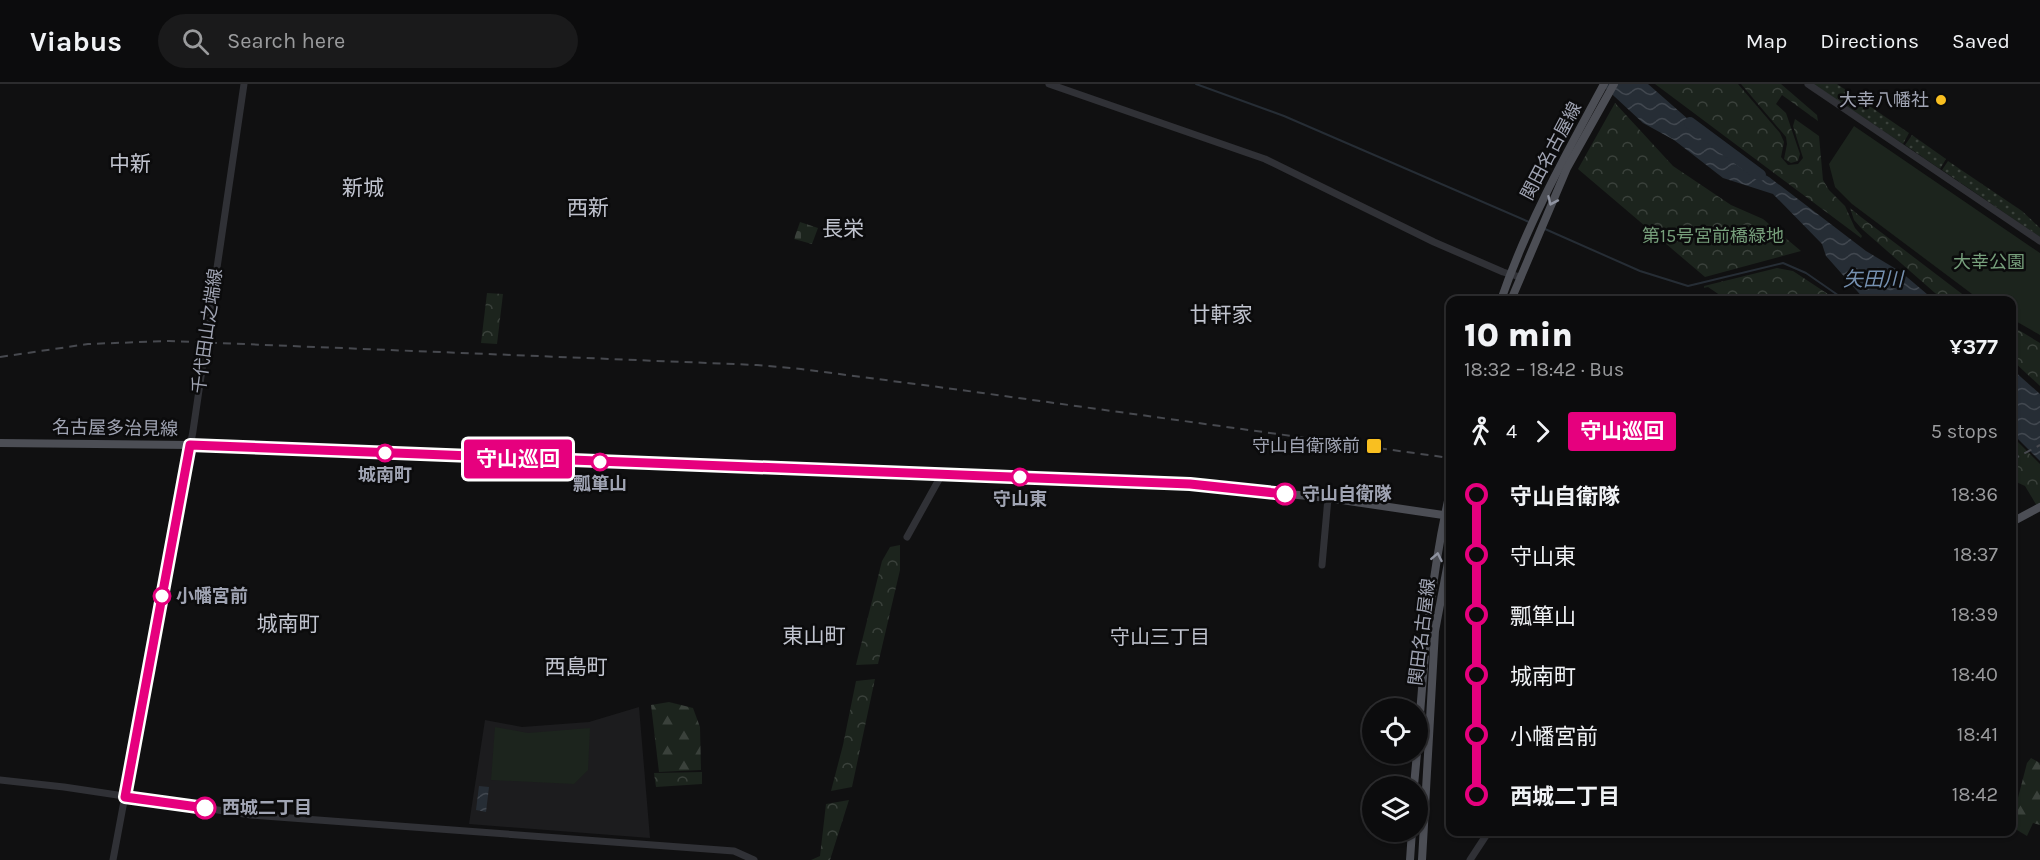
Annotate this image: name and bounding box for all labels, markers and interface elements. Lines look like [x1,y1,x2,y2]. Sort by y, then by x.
search box [158,14,578,68]
text: Viabus [30,25,122,58]
icon: search [179,25,212,58]
text: Search here [227,28,345,54]
text: Map [1746,29,1787,53]
text: Directions [1820,29,1919,53]
text: Saved [1952,29,2010,53]
place label: 大幸八幡社 [1839,89,1929,111]
marker: 大幸八幡社 [1934,93,1948,107]
street label: 関田名古屋線 [1516,98,1586,204]
district label: 中新 [109,152,151,176]
district label: 新城 [342,176,384,200]
one-way arrow [1548,194,1560,205]
district label: 西新 [567,196,609,220]
district label: 長栄 [822,217,864,241]
park label: 第15号宮前橋緑地 [1642,225,1784,247]
park label: 大幸公園 [1953,251,2025,273]
street label: 千代田山之端線 [187,267,227,395]
water label: 矢田川 [1843,268,1905,291]
district label: 廿軒家 [1190,303,1253,327]
text: 10 min [1464,316,1573,354]
text: ¥377 [1950,334,1998,360]
text: 18:32 – 18:42 · Bus [1464,358,1624,381]
icon: walk [1464,415,1497,448]
icon: forward [1526,415,1559,448]
street label: 名古屋多治見線 [52,416,178,440]
text: 守山巡回 [1580,419,1664,443]
text: 4 [1506,420,1517,443]
text: 5 stops [1931,420,1998,443]
place label: 守山自衛隊前 [1252,435,1360,457]
marker: 守山自衛隊前 [1365,437,1383,455]
line badge: 守山巡回 [476,440,560,478]
marker: 城南町 [376,444,394,462]
text: 守山巡回 [476,447,560,471]
marker: 瓢箪山 [591,453,609,471]
place label: 城南町 [358,464,412,486]
marker: 守山東 [1011,468,1029,486]
place label: 瓢箪山 [573,473,627,495]
marker: 守山自衛隊 [1274,483,1296,505]
place label: 守山自衛隊 [1302,483,1392,505]
text: 18:36 [1951,483,1998,506]
text: 守山自衛隊 [1510,484,1620,510]
place label: 守山東 [993,488,1047,510]
text: 18:37 [1953,543,1998,566]
text: 守山東 [1510,544,1576,570]
one-way arrow [1430,553,1443,563]
street label: 関田名古屋線 [1405,577,1439,687]
place label: 小幡宮前 [176,585,248,607]
marker: 小幡宮前 [153,587,171,605]
text: 18:39 [1951,603,1998,626]
text: 瓢箪山 [1510,604,1576,630]
district label: 城南町 [257,612,320,636]
district label: 東山町 [783,624,846,648]
district label: 守山三丁目 [1110,626,1210,649]
district label: 西島町 [545,655,608,679]
text: 18:40 [1951,663,1998,686]
text: 城南町 [1510,664,1576,690]
map controls [1362,698,1428,842]
button: locate [1362,698,1428,764]
text: 18:41 [1957,723,1998,746]
text: 小幡宮前 [1510,724,1598,750]
button: layers [1362,776,1428,842]
text: 18:42 [1952,783,1998,806]
text: 西城二丁目 [1510,784,1620,810]
marker: 西城二丁目 [194,797,216,819]
place label: 西城二丁目 [222,797,312,819]

